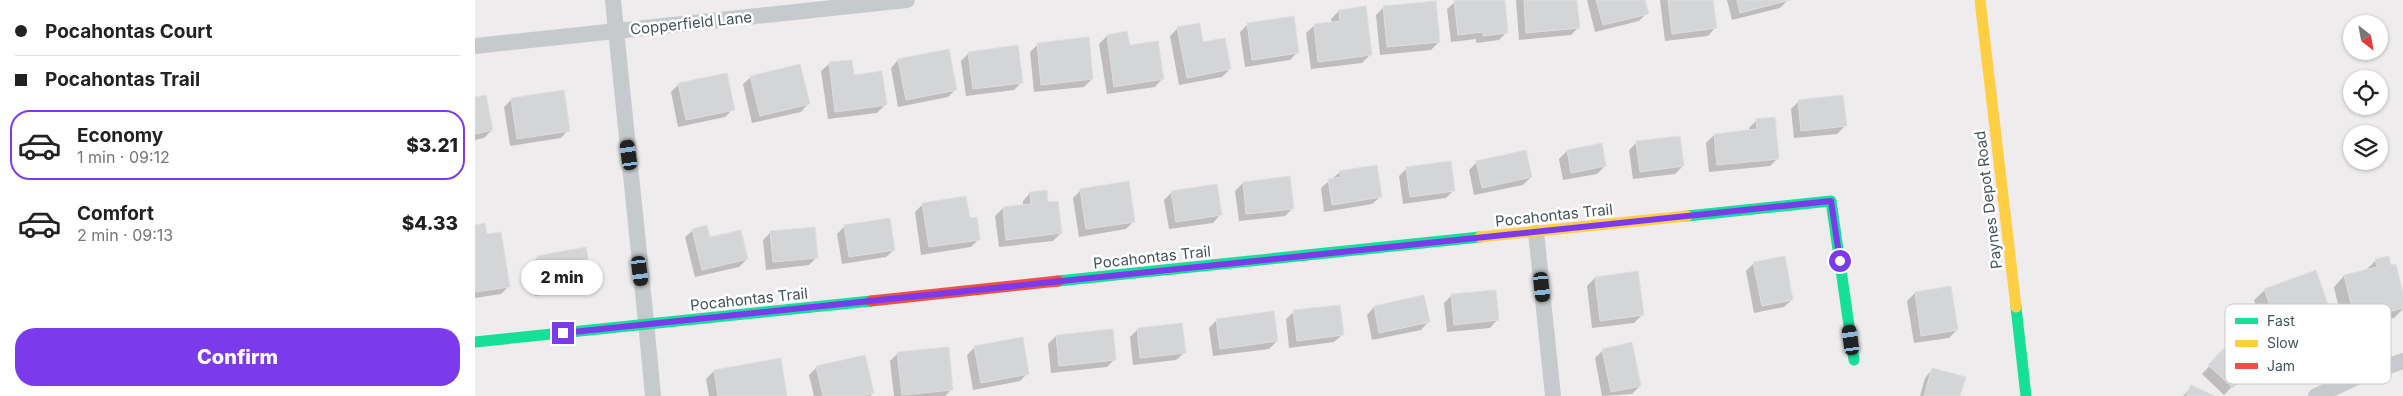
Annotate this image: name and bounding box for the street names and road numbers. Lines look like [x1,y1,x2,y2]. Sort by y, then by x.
street label: Copperfield Lane [629,7,753,39]
street label: Paynes Depot Road [1970,130,2006,270]
street label: Pocahontas Trail [1494,199,1614,231]
street label: Pocahontas Trail [1092,241,1212,273]
street label: Pocahontas Trail [689,283,809,315]

